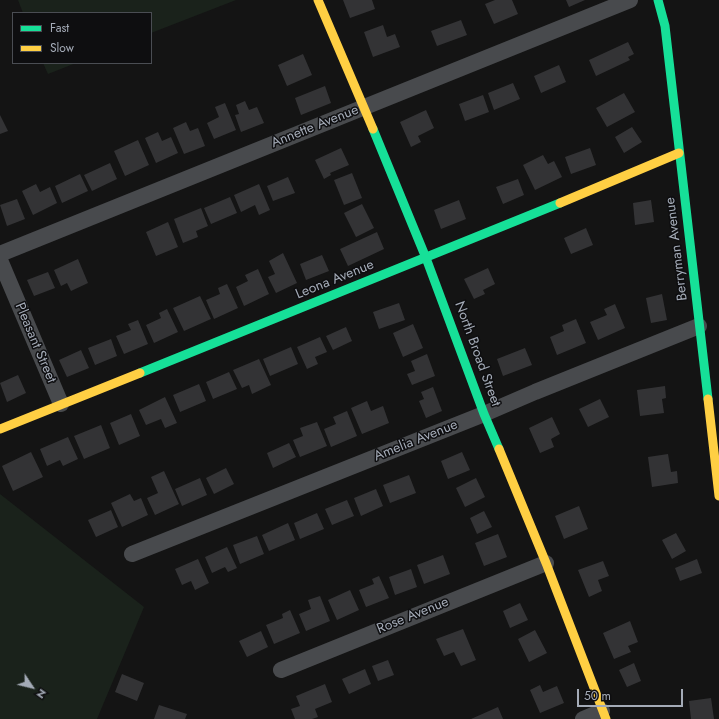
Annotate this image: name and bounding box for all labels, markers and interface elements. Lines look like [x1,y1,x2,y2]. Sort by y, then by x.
legend [12,12,152,64]
text: Fast [50,19,69,37]
text: Slow [50,39,74,57]
street label: Annette Avenue [269,102,361,152]
street label: Berryman Avenue [662,196,692,302]
street label: Leona Avenue [293,257,377,303]
street label: North Broad Street [450,299,504,409]
street label: Pleasant Street [11,300,59,386]
street label: Amelia Avenue [372,417,460,465]
street label: Rose Avenue [375,594,451,638]
north arrow [12,667,52,707]
scale bar [579,681,685,707]
text: N [33,686,51,702]
text: 50 m [584,687,611,705]

